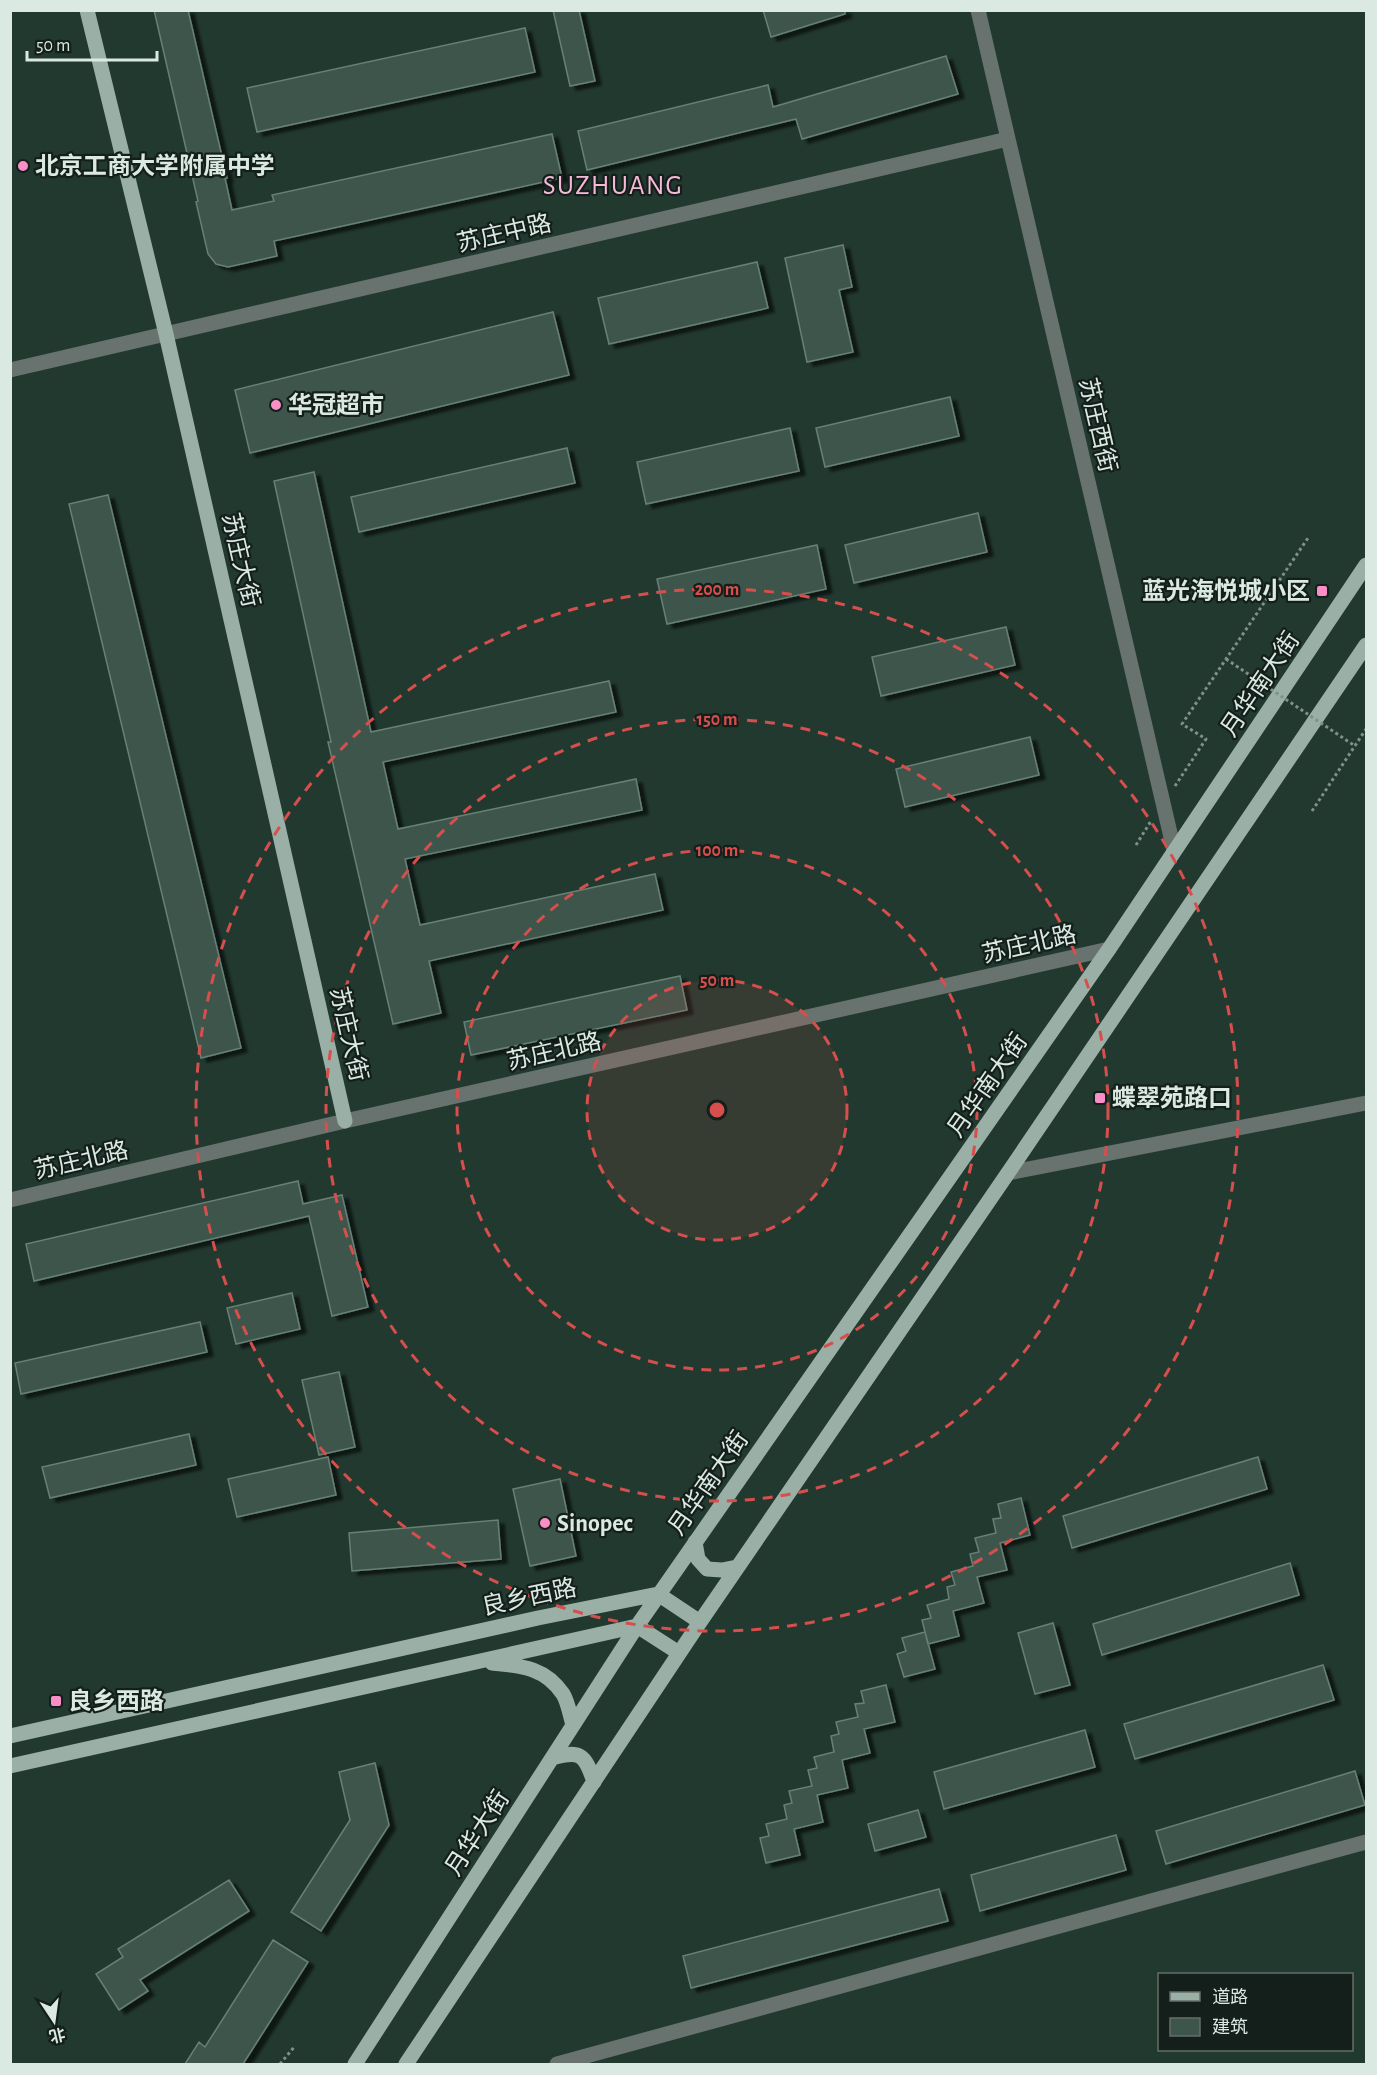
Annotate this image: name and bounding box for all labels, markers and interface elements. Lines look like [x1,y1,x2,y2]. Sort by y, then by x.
scale bar [27,24,158,62]
text: 50 m [36,37,70,55]
place label: 北京工商大学附属中学 [35,153,275,179]
marker: 北京工商大学附属中学 [16,159,30,173]
district label: SUZHUANG [543,172,683,199]
street label: 苏庄中路 [454,210,554,256]
street label: 苏庄西街 [1075,375,1121,475]
place label: 华冠超市 [288,392,384,418]
marker: 华冠超市 [269,398,283,412]
street label: 苏庄大街 [218,510,264,610]
place label: 蓝光海悦城小区 [1142,578,1310,604]
text: 200 m [695,581,739,599]
marker: 蓝光海悦城小区 [1315,584,1329,598]
street label: 月华南大街 [1216,627,1304,741]
text: 150 m [697,711,737,729]
text: 100 m [696,842,738,860]
street label: 苏庄北路 [979,921,1079,967]
text: 50 m [700,972,734,990]
street label: 苏庄大街 [326,984,372,1084]
street label: 苏庄北路 [504,1028,604,1074]
street label: 月华南大街 [942,1028,1032,1142]
place label: 蝶翠苑路口 [1112,1085,1232,1111]
marker: 蝶翠苑路口 [1093,1091,1107,1105]
centre of rings [707,1100,727,1120]
street label: 苏庄北路 [31,1137,131,1183]
street label: 月华南大街 [663,1426,753,1540]
place label: Sinopec [557,1512,633,1536]
marker: Sinopec [538,1516,552,1530]
street label: 良乡西路 [479,1574,579,1620]
place label: 良乡西路 [68,1688,164,1714]
marker: 良乡西路 [49,1694,63,1708]
street label: 月华大街 [440,1786,514,1880]
legend [1158,1973,1353,2051]
text: 道路 [1212,1987,1248,2007]
north arrow [24,1991,84,2051]
text: 建筑 [1212,2017,1248,2037]
text: 北 [48,2025,67,2045]

